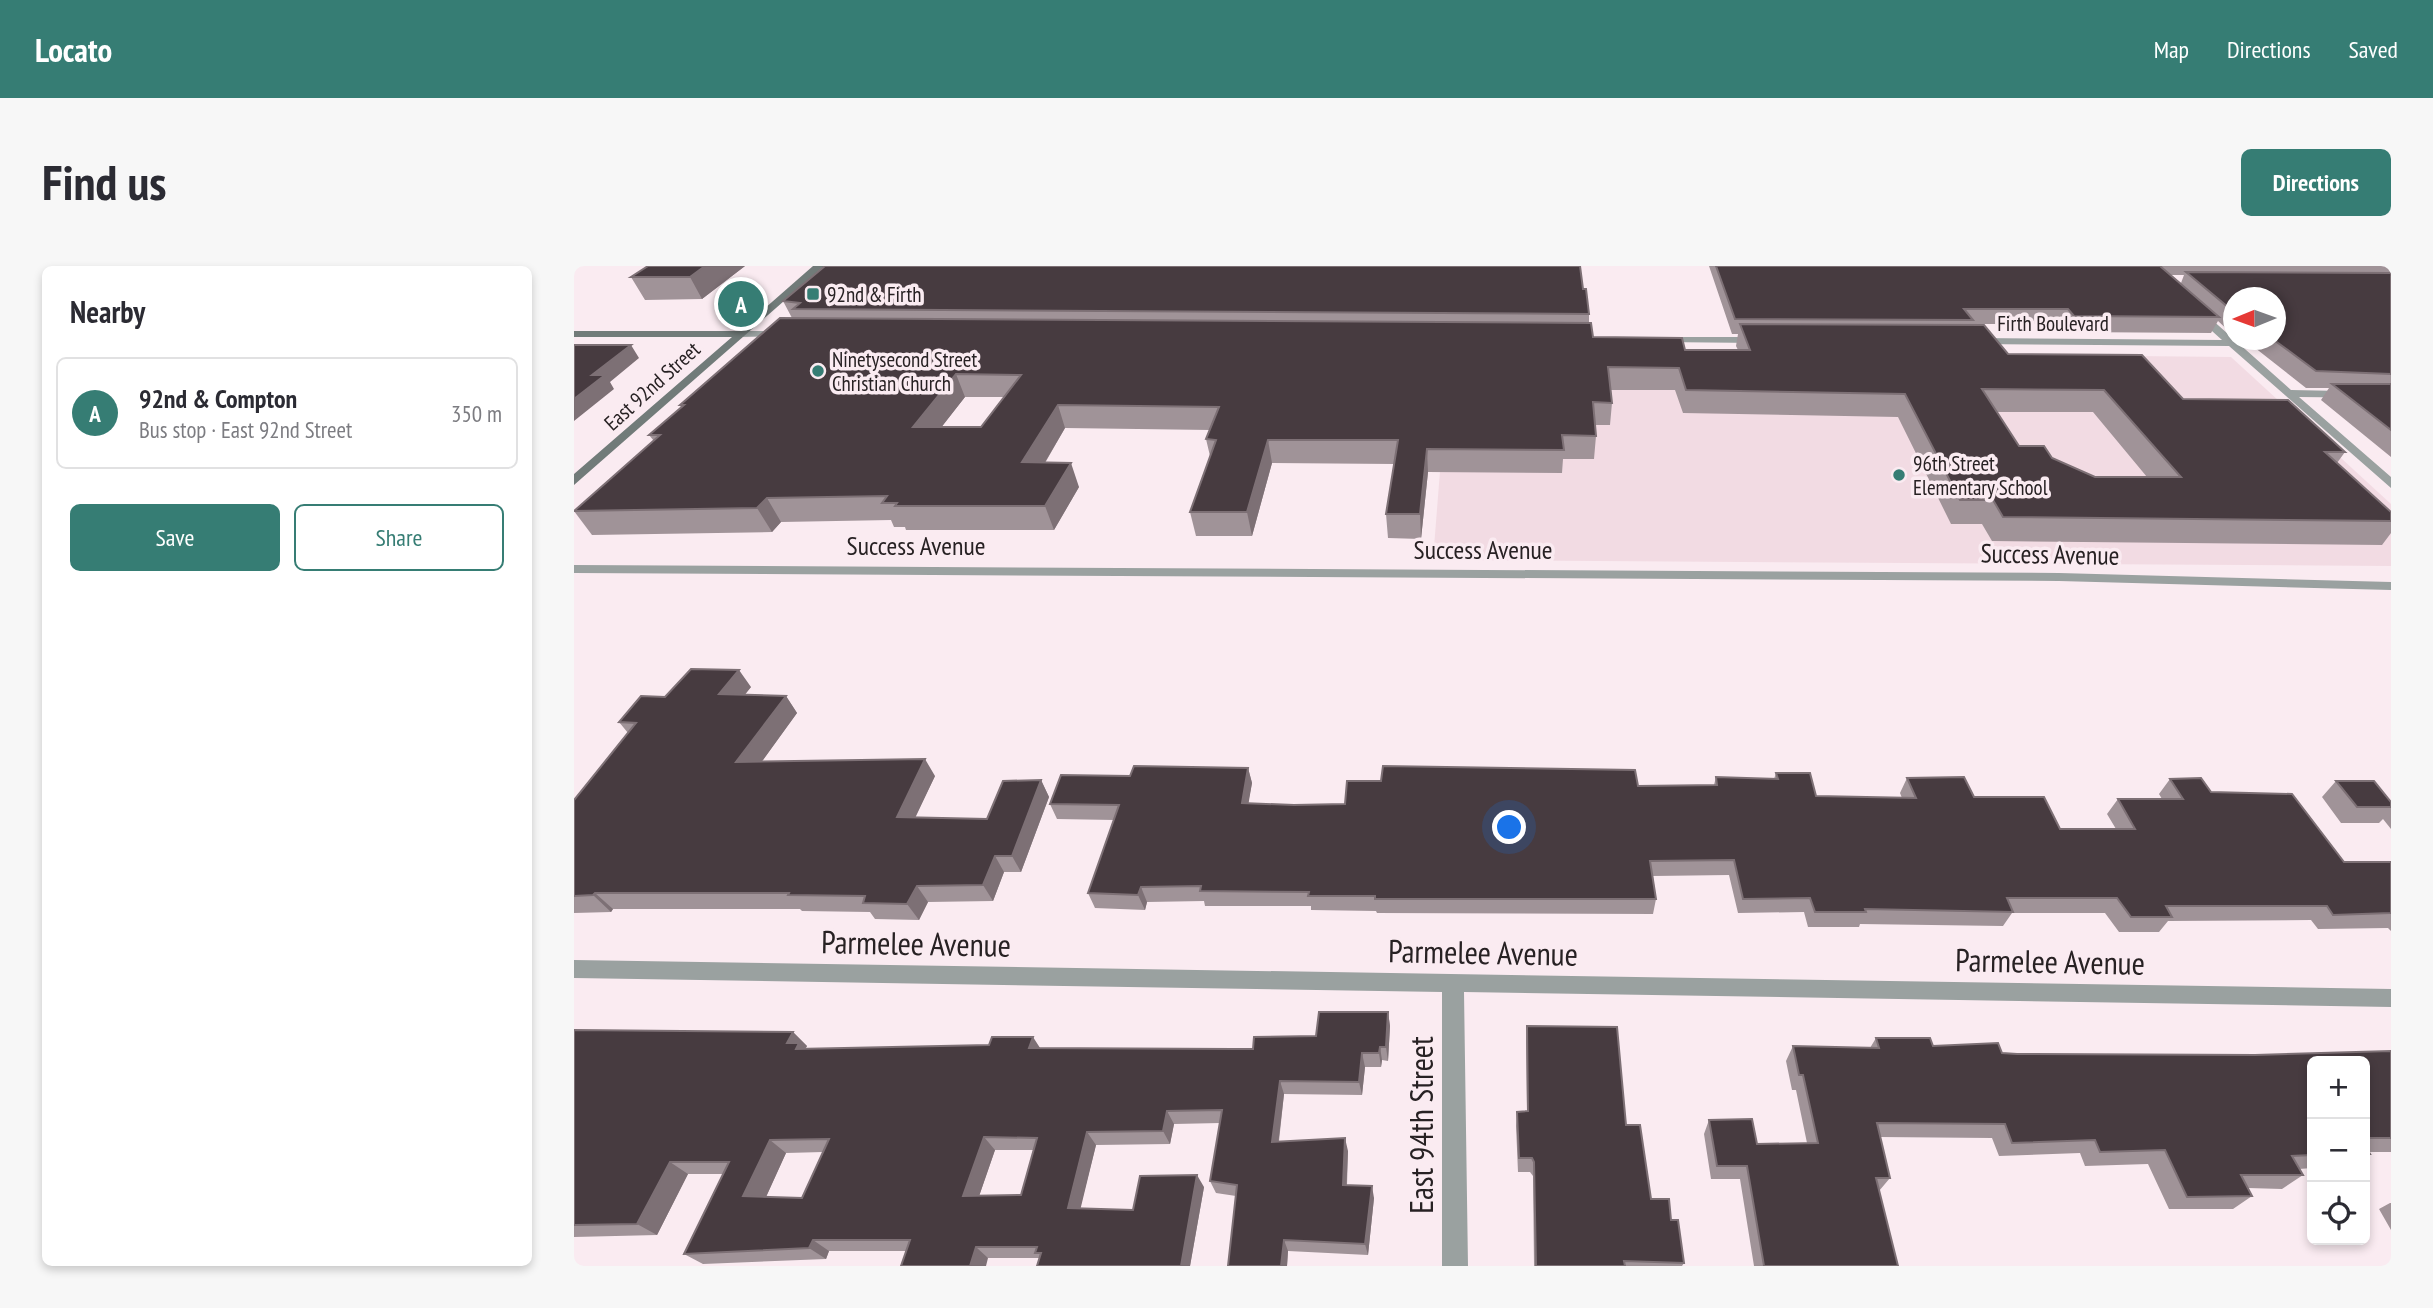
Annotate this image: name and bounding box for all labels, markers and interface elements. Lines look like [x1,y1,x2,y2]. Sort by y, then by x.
text: Locato [35,28,112,71]
text: Map [2154,34,2189,65]
text: Directions [2227,34,2311,65]
text: Saved [2349,34,2398,65]
button: Directions [2241,149,2391,216]
text: Find us [42,150,166,214]
pin: A [718,278,764,330]
place label: 92nd & Firth [827,281,921,308]
marker: 92nd & Firth [805,286,821,302]
north arrow [2223,287,2286,350]
text: Nearby [70,292,145,331]
street label: Firth Boulevard [1997,310,2109,337]
street label: East 92nd Street [598,336,706,436]
place label: Ninetysecond Street Christian Church [832,346,978,397]
marker: Ninetysecond Street Christian Church [810,363,826,379]
text: 92nd & Compton [139,382,297,415]
text: A [89,399,101,428]
text: 350 m [451,399,502,428]
text: Bus stop · East 92nd Street [139,415,352,444]
place label: 96th Street Elementary School [1913,450,2048,501]
marker: 96th Street Elementary School [1891,467,1907,483]
button: Save [70,504,280,571]
button: Share [294,504,504,571]
street label: Success Avenue [847,529,985,562]
street label: Success Avenue [1414,533,1552,566]
street label: Success Avenue [1980,536,2120,572]
your location [1492,810,1526,844]
street label: Parmelee Avenue [821,920,1011,966]
street label: Parmelee Avenue [1388,929,1578,975]
street label: Parmelee Avenue [1955,938,2145,984]
street label: East 94th Street [1400,1036,1442,1214]
map controls [2307,1056,2370,1245]
button: + [2307,1056,2370,1119]
button: − [2307,1119,2370,1182]
button: locate [2307,1182,2370,1245]

